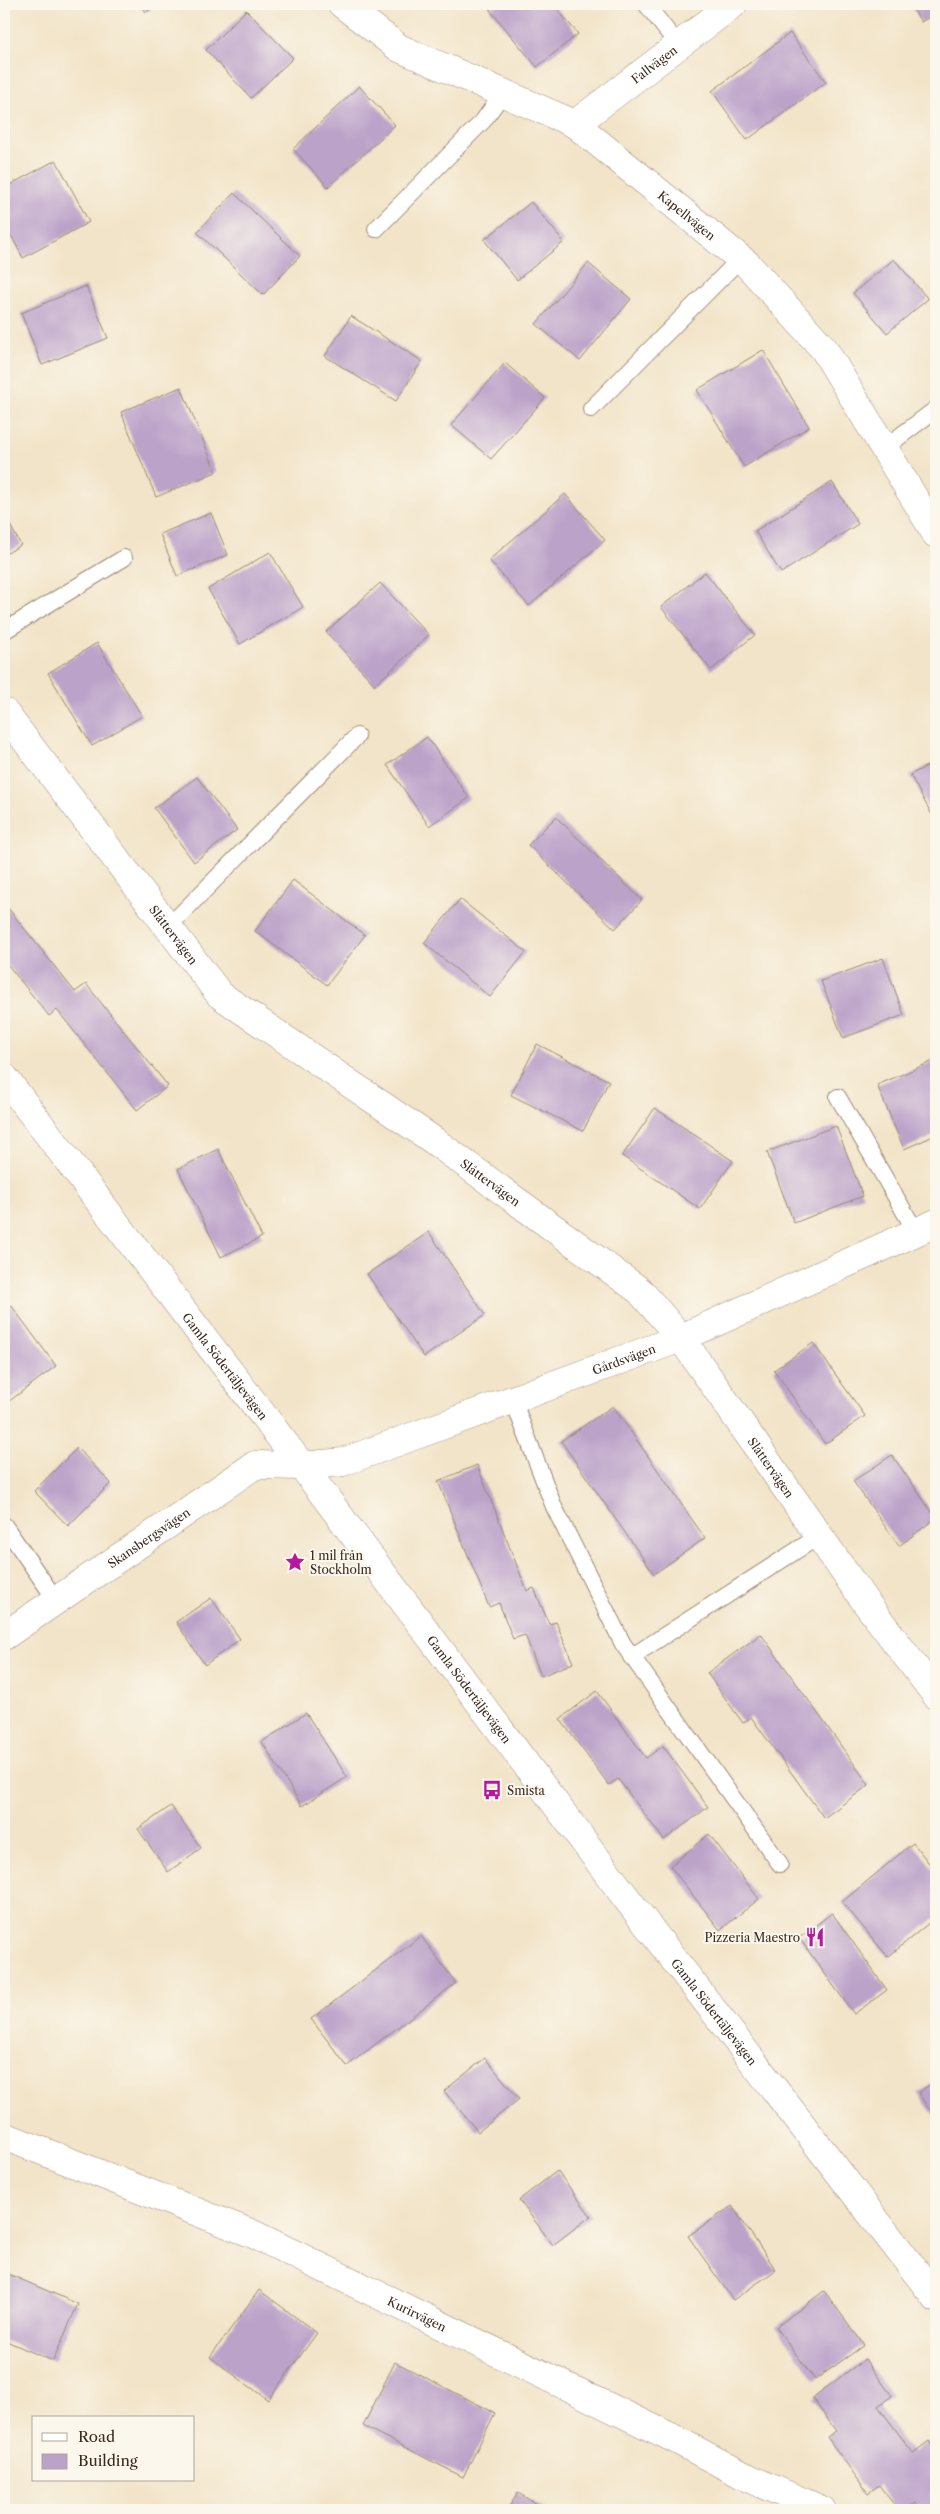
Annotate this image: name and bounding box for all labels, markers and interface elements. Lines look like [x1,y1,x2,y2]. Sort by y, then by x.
street label: Fallvägen [628,42,680,86]
street label: Kapellvägen [655,187,719,243]
street label: Slåttervägen [147,902,202,968]
street label: Slåttervägen [458,1155,524,1209]
street label: Gamla Södertäljevägen [180,1309,271,1423]
street label: Gårdsvägen [590,1340,658,1377]
street label: Slåttervägen [745,1434,798,1501]
street label: Skansbergsvägen [105,1504,193,1571]
place label: 1 mil från Stockholm [310,1548,372,1577]
place icon: 1 mil från Stockholm [284,1551,306,1573]
street label: Gamla Södertäljevägen [424,1632,515,1746]
bus stop icon: Smista [481,1779,503,1801]
place label: Smista [507,1783,545,1798]
restaurant icon: Pizzeria Maestro [804,1926,826,1948]
place label: Pizzeria Maestro [705,1930,800,1945]
street label: Gamla Södertäljevägen [668,1955,761,2068]
street label: Kurirvägen [385,2293,449,2335]
legend [32,2416,195,2482]
text: Road [78,2427,115,2446]
text: Building [78,2451,138,2470]

